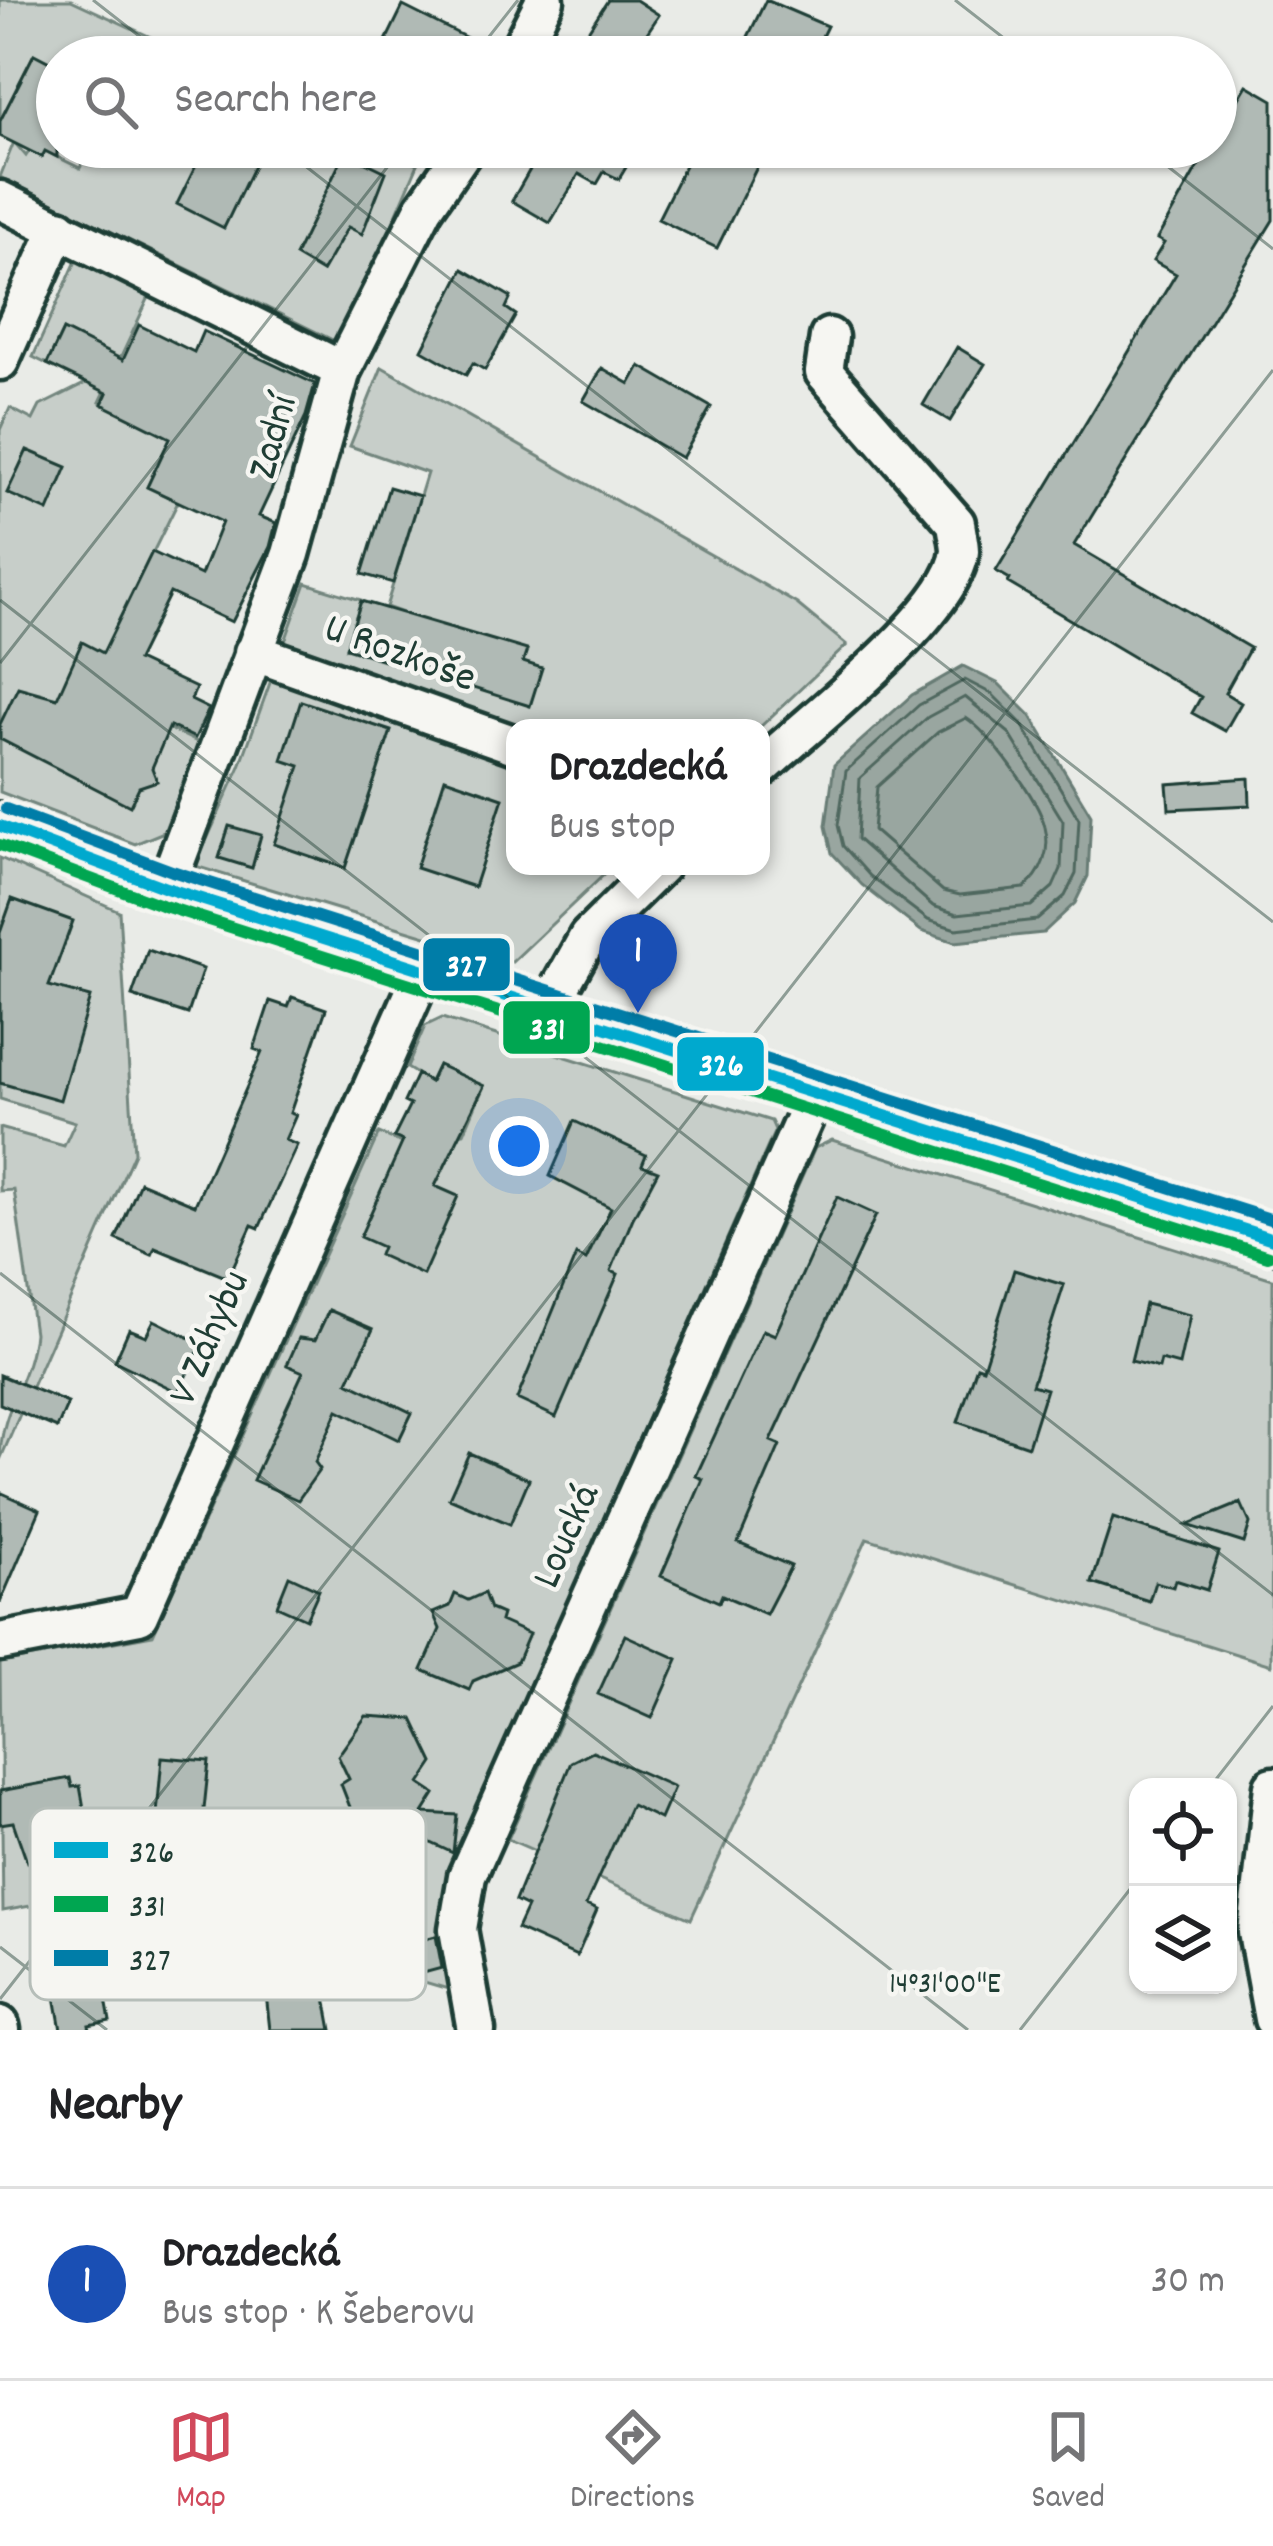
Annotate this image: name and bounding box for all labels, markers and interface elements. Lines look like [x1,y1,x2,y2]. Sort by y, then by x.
search box [36,36,1237,168]
icon: search [78,69,144,135]
text: Search here [174,70,377,134]
street label: Zadní [235,386,317,487]
street label: U Rozkoše [315,601,483,711]
popup [506,719,770,875]
text: Drazdecká [549,738,727,802]
text: Bus stop [549,802,676,857]
pin: 1 [599,914,677,1013]
line badge: 327 [421,936,512,993]
text: 327 [445,946,487,993]
line badge: 331 [501,999,592,1056]
text: 331 [529,1009,565,1056]
line badge: 326 [675,1035,766,1093]
text: 326 [698,1045,744,1092]
your location [489,1116,549,1176]
street label: V Záhybu [156,1262,268,1416]
street label: Loucká [519,1475,619,1599]
map controls [1129,1778,1237,1994]
button: locate [1129,1778,1237,1886]
legend [30,1808,426,2000]
text: 326 [129,1832,174,1879]
text: 331 [129,1886,166,1933]
button: layers [1129,1886,1237,1994]
text: 327 [129,1940,171,1987]
text: 14°31'00"E [889,1965,1001,2008]
text: Nearby [48,2072,181,2144]
text: Drazdecká [162,2224,340,2288]
text: 1 [83,2256,91,2311]
text: 30 m [1151,2256,1225,2311]
text: Bus stop · K Šeberovu [162,2288,475,2343]
tab: Map [168,2404,234,2523]
tab: Directions [570,2404,695,2523]
tab: Saved [1031,2404,1105,2523]

